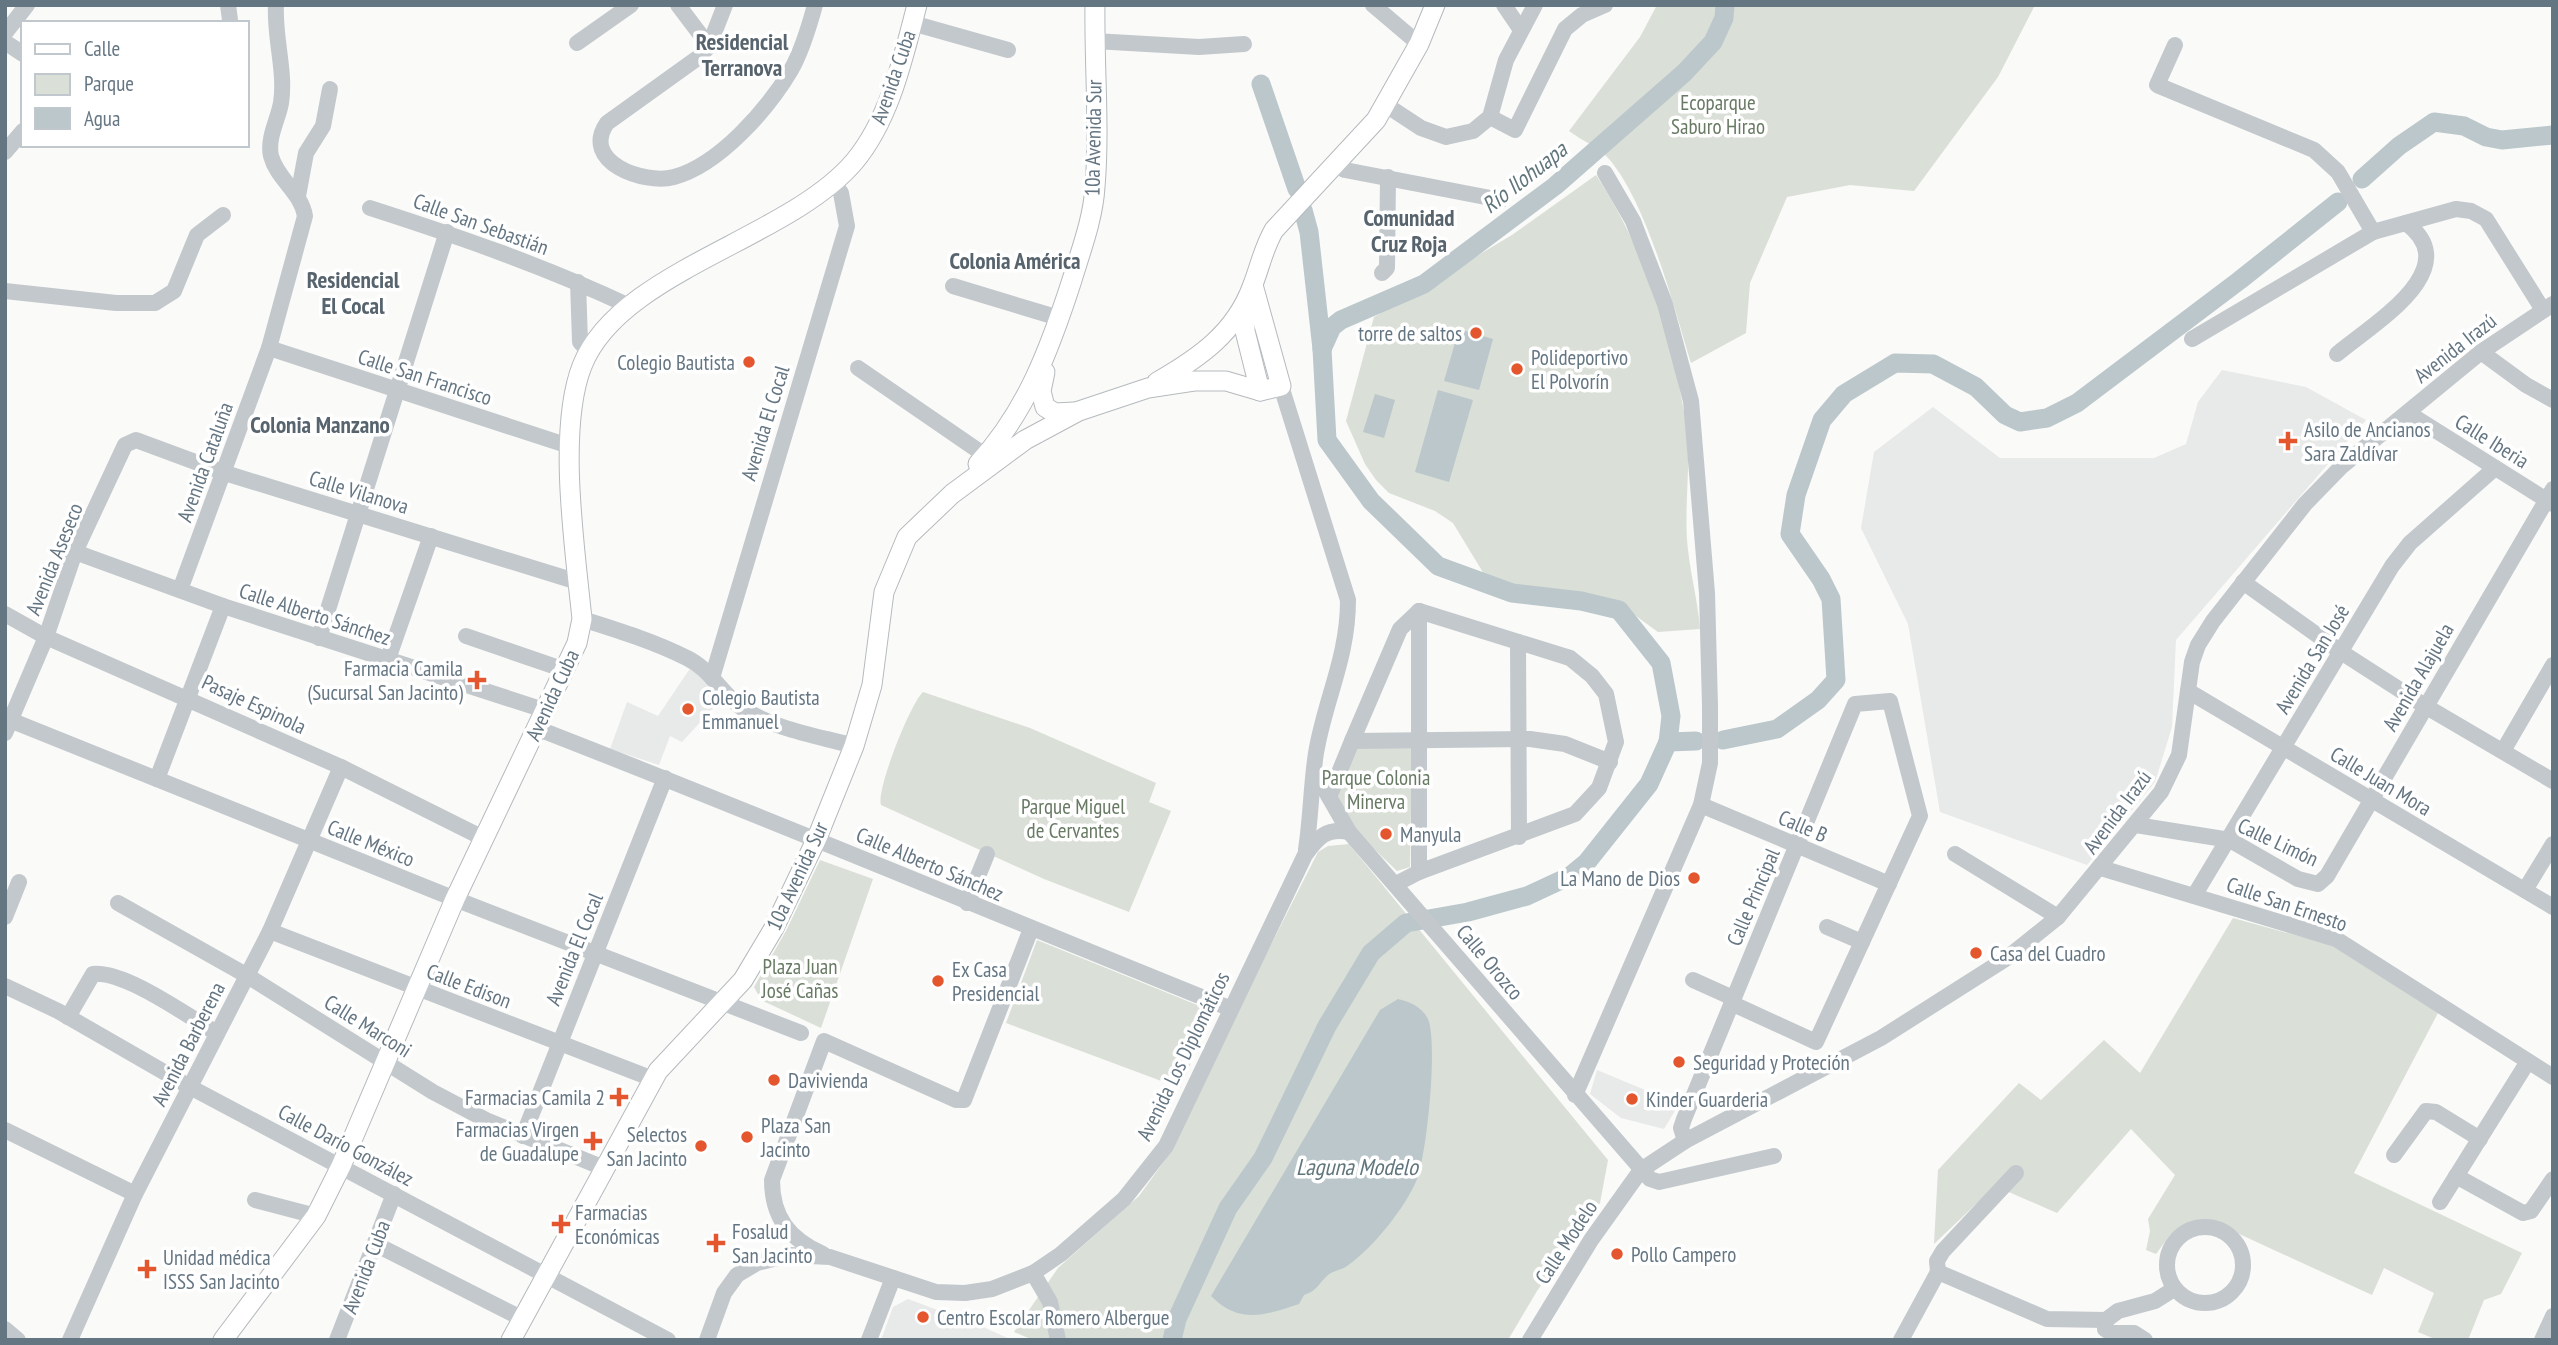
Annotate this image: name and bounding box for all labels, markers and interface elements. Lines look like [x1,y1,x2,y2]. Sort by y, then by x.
legend [21,21,248,147]
street label: Avenida Cuba [864,26,922,128]
district label: Residencial Terranova [696,27,789,82]
text: Calle [84,35,120,62]
text: Parque [84,70,134,97]
street label: 10a Avenida Sur [1078,79,1108,197]
park label: Ecoparque Saburo Hirao [1671,89,1765,140]
text: Agua [84,105,120,132]
water label: Río Ilohuapa [1476,134,1574,219]
street label: Calle San Sebastián [410,187,552,261]
district label: Comunidad Cruz Roja [1363,203,1455,258]
district label: Colonia América [950,246,1080,275]
district label: Residencial El Cocal [307,265,400,320]
street label: Avenida Irazú [2408,307,2502,389]
place label: torre de saltos [1358,320,1462,347]
marker: torre de saltos [1468,325,1484,341]
street label: Calle San Francisco [355,343,495,411]
place label: Polideportivo El Polvorín [1531,344,1628,395]
place label: Colegio Bautista [617,349,735,376]
marker: Colegio Bautista [741,354,757,370]
marker: Polideportivo El Polvorín [1509,361,1525,377]
street label: Avenida El Cocal [735,362,795,484]
street label: Avenida Cataluña [171,398,239,526]
street label: Calle Iberia [2450,408,2534,474]
district label: Colonia Manzano [250,410,390,439]
place label: Asilo de Ancianos Sara Zaldívar [2304,416,2431,467]
marker: Asilo de Ancianos Sara Zaldívar [2278,431,2298,451]
street label: Calle Vilanova [306,464,412,520]
street label: Avenida Aseseco [19,499,89,619]
street label: Calle Alberto Sánchez [236,577,394,651]
street label: Avenida San José [2269,599,2355,719]
street label: Avenida Alajuela [2376,618,2460,736]
street label: Avenida Cuba [519,645,585,745]
place label: Farmacia Camila (Sucursal San Jacinto) [307,655,463,706]
street label: Pasaje Espinola [198,668,310,740]
marker: Farmacia Camila (Sucursal San Jacinto) [469,672,485,688]
place label: Colegio Bautista Emmanuel [702,684,820,735]
marker: Colegio Bautista Emmanuel [680,701,696,717]
street label: Calle Juan Mora [2325,740,2437,822]
park label: Parque Colonia Minerva [1322,764,1430,815]
street label: Avenida Irazú [2077,765,2157,859]
park label: Parque Miguel de Cervantes [1021,793,1125,844]
street label: Calle B [1774,804,1832,848]
street label: Calle Limón [2233,812,2323,872]
street label: Calle México [323,813,419,873]
street label: 10a Avenida Sur [760,817,834,935]
street label: Calle Alberto Sánchez [852,821,1008,907]
place label: Manyula [1400,821,1461,848]
marker: Manyula [1378,826,1394,842]
street label: Calle Principal [1720,844,1786,950]
place label: La Mano de Dios [1560,865,1680,892]
marker: La Mano de Dios [1686,870,1702,886]
street label: Calle San Ernesto [2223,871,2351,937]
street label: Avenida El Cocal [539,889,609,1009]
street label: Calle Orozco [1451,919,1529,1005]
place label: Casa del Cuadro [1990,940,2106,967]
marker: Casa del Cuadro [1968,945,1984,961]
park label: Plaza Juan José Cañas [761,953,838,1004]
place label: Ex Casa Presidencial [952,956,1039,1007]
street label: Calle Edison [423,957,515,1015]
street label: Avenida Los Diplomáticos [1130,967,1236,1145]
marker: Ex Casa Presidencial [930,973,946,989]
street label: Avenida Barberena [145,977,231,1111]
street label: Calle Marconi [319,989,417,1063]
place label: Seguridad y Proteción [1693,1049,1850,1076]
marker: Seguridad y Proteción [1671,1054,1687,1070]
place label: Davivienda [788,1067,868,1094]
marker: Davivienda [766,1072,782,1088]
place label: Farmacias Camila 2 [465,1084,605,1111]
place label: Kinder Guarderia [1646,1086,1768,1113]
marker: Farmacias Camila 2 [611,1089,627,1105]
marker: Kinder Guarderia [1624,1091,1640,1107]
street label: Calle Darío González [274,1098,418,1192]
place label: Plaza San Jacinto [760,1112,831,1163]
place label: Farmacias Virgen de Guadalupe [456,1116,579,1167]
place label: Selectos San Jacinto [607,1121,687,1172]
marker: Plaza San Jacinto [739,1129,755,1145]
marker: Farmacias Virgen de Guadalupe [585,1133,601,1149]
marker: Selectos San Jacinto [693,1138,709,1154]
water label: Laguna Modelo [1296,1152,1420,1181]
street label: Calle Modelo [1529,1195,1603,1289]
place label: Farmacias Económicas [575,1199,660,1250]
marker: Farmacias Económicas [553,1216,569,1232]
street label: Avenida Cuba [336,1217,396,1317]
place label: Fosalud San Jacinto [732,1218,812,1269]
marker: Fosalud San Jacinto [706,1233,726,1253]
place label: Pollo Campero [1631,1241,1736,1268]
place label: Unidad médica ISSS San Jacinto [163,1244,280,1295]
marker: Pollo Campero [1609,1246,1625,1262]
marker: Unidad médica ISSS San Jacinto [137,1259,157,1279]
place label: Centro Escolar Romero Albergue [937,1304,1169,1331]
marker: Centro Escolar Romero Albergue [915,1309,931,1325]

